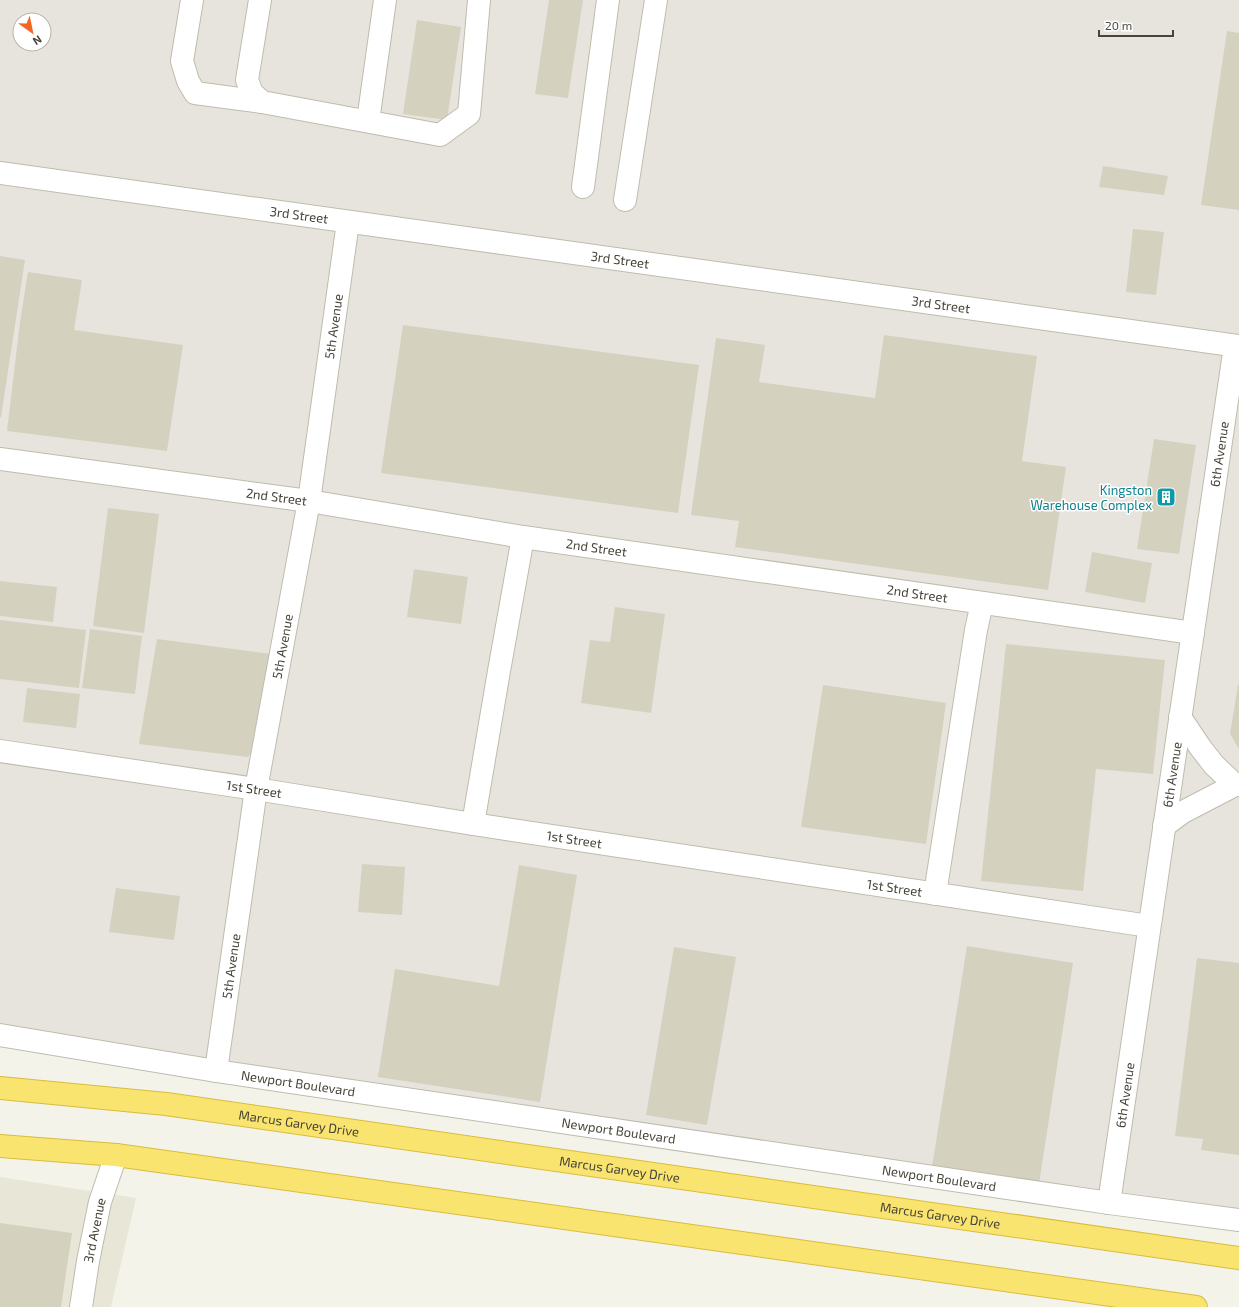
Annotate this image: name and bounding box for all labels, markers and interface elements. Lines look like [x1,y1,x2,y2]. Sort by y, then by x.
north arrow [12,12,52,52]
scale bar [1099,12,1173,38]
text: 20 m [1105,18,1132,32]
text: N [31,33,45,48]
street label: 3rd Street [269,203,329,227]
street label: 3rd Street [590,248,650,272]
street label: 3rd Street [911,292,971,316]
street label: 5th Avenue [321,293,346,360]
street label: 6th Avenue [1206,420,1232,488]
place label: Kingston Warehouse Complex [1030,482,1152,513]
street label: 2nd Street [245,485,308,509]
building icon: Kingston Warehouse Complex [1155,486,1177,508]
street label: 2nd Street [565,535,628,560]
street label: 2nd Street [886,581,949,606]
street label: 5th Avenue [268,612,296,680]
street label: 6th Avenue [1159,741,1185,808]
street label: 1st Street [225,777,283,801]
street label: 1st Street [545,827,603,851]
street label: 1st Street [866,876,923,900]
street label: 5th Avenue [218,932,243,1000]
street label: 6th Avenue [1112,1061,1138,1129]
street label: Newport Boulevard [240,1067,356,1099]
street label: Marcus Garvey Drive [238,1107,360,1140]
street label: Newport Boulevard [561,1114,677,1147]
street label: Marcus Garvey Drive [558,1153,681,1186]
street label: Newport Boulevard [881,1162,997,1194]
street label: 3rd Avenue [80,1195,109,1264]
street label: Marcus Garvey Drive [879,1199,1002,1232]

